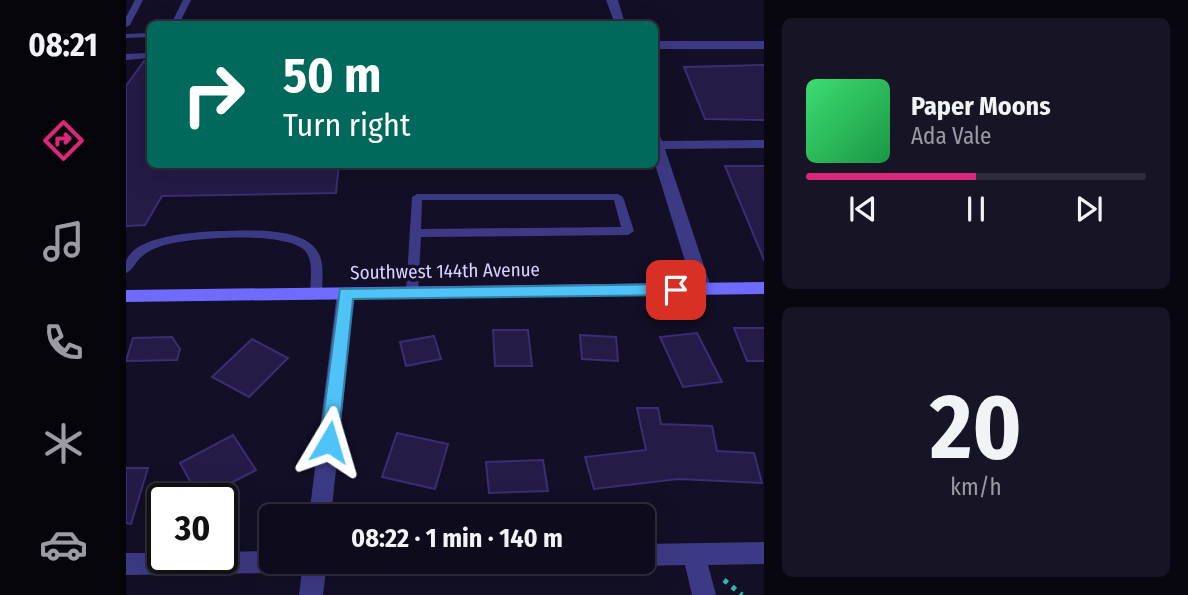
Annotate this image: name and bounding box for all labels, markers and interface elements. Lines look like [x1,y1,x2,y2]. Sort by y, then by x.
text: 08:21 [28,26,98,64]
text: 50 m [283,46,381,105]
icon: right [168,49,259,140]
text: Paper Moons [911,91,1051,122]
text: Turn right [283,106,410,144]
icon: directions [39,116,88,165]
text: Ada Vale [911,122,991,150]
icon: previous [844,190,882,228]
icon: pause [957,190,995,228]
icon: next [1070,190,1108,228]
icon: music [39,217,88,266]
street label: Southwest 144th Avenue [350,258,540,284]
pin [646,260,706,320]
icon: arrive [657,271,695,309]
icon: phone [39,318,88,367]
text: 20 [930,373,1022,482]
position arrow [292,405,366,479]
icon: climate [39,419,88,468]
text: km/h [950,473,1002,501]
speed limit sign: 30 [147,483,238,574]
icon: car [39,520,88,569]
text: 08:22 · 1 min · 140 m [351,523,563,554]

